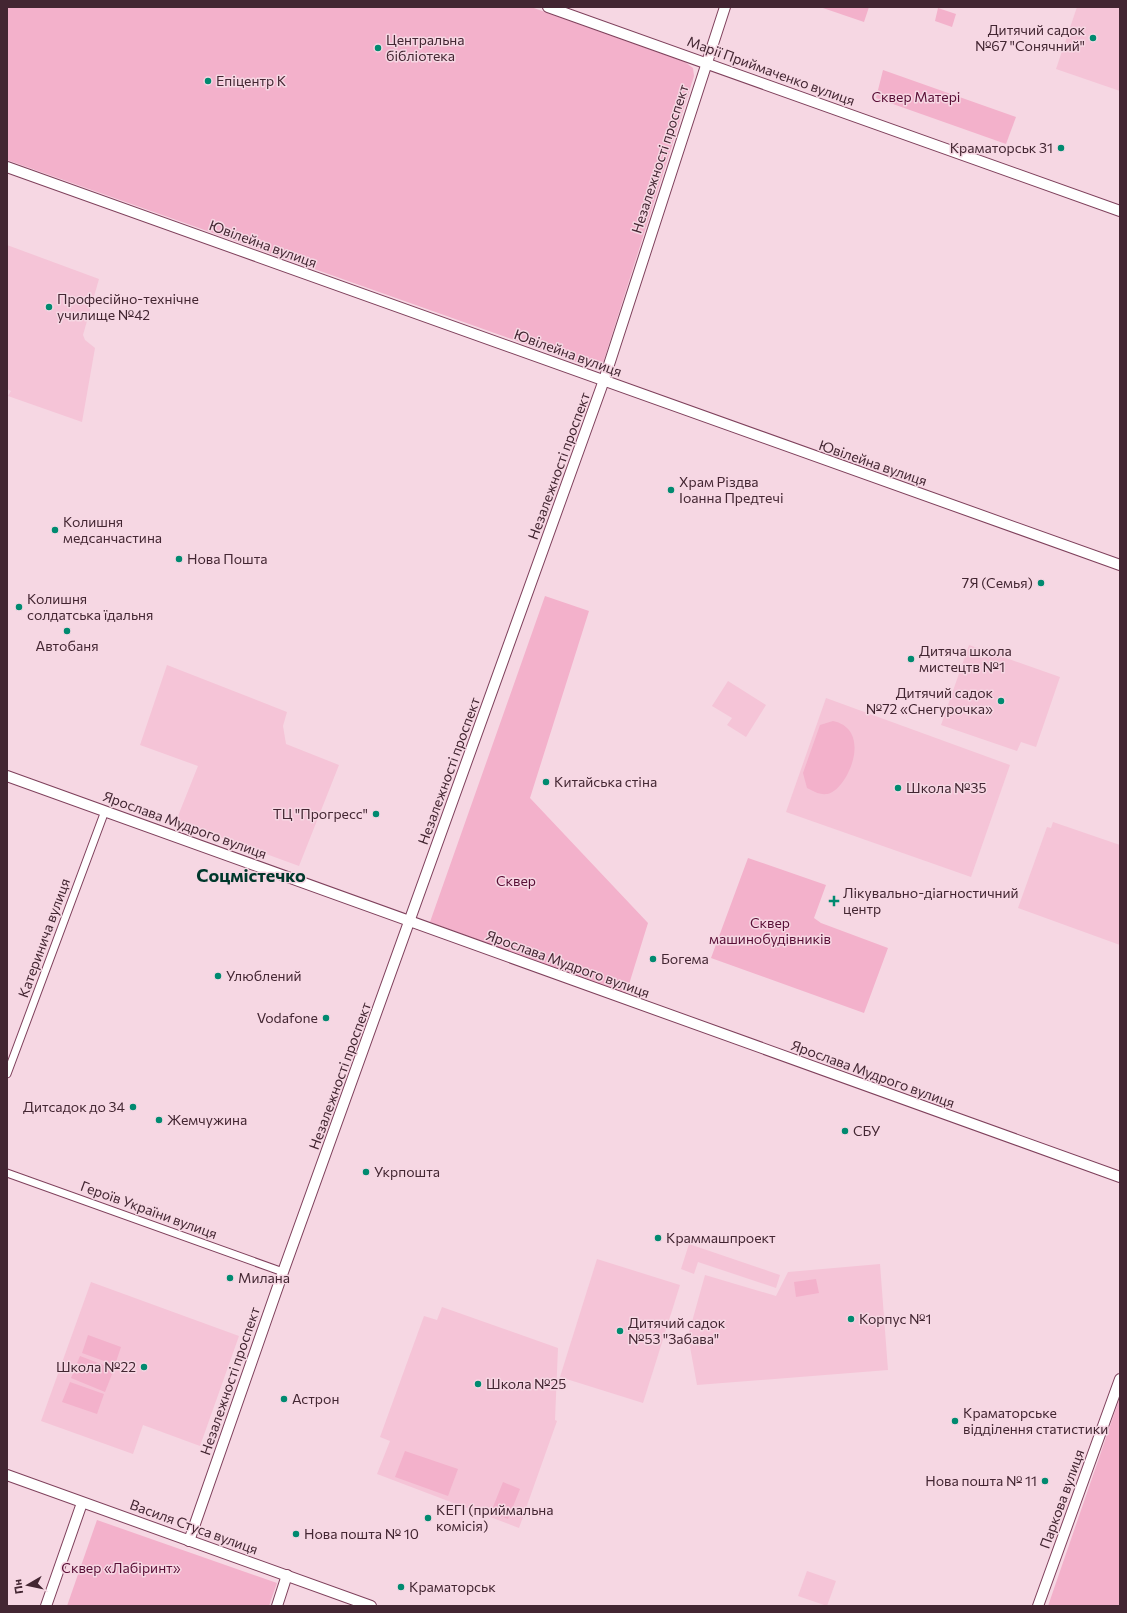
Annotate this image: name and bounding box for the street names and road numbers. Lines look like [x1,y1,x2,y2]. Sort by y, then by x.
street label: Марії Приймаченко вулиця [685,32,857,109]
street label: Незалежності проспект [627,82,692,235]
street label: Ювілейна вулиця [207,216,319,271]
street label: Ювілейна вулиця [512,325,624,380]
street label: Незалежності проспект [524,389,593,542]
street label: Ювілейна вулиця [817,436,930,489]
street label: Незалежності проспект [414,694,483,847]
street label: Ярослава Мудрого вулиця [101,787,269,862]
street label: Катеринича вулиця [14,876,73,1000]
street label: Ярослава Мудрого вулиця [484,926,652,1001]
street label: Незалежності проспект [305,999,374,1152]
street label: Ярослава Мудрого вулиця [789,1036,957,1111]
street label: Героїв України вулиця [79,1177,220,1242]
street label: Незалежності проспект [196,1304,263,1457]
street label: Паркова вулиця [1036,1447,1087,1551]
street label: Василя Стуса вулиця [128,1495,261,1558]

